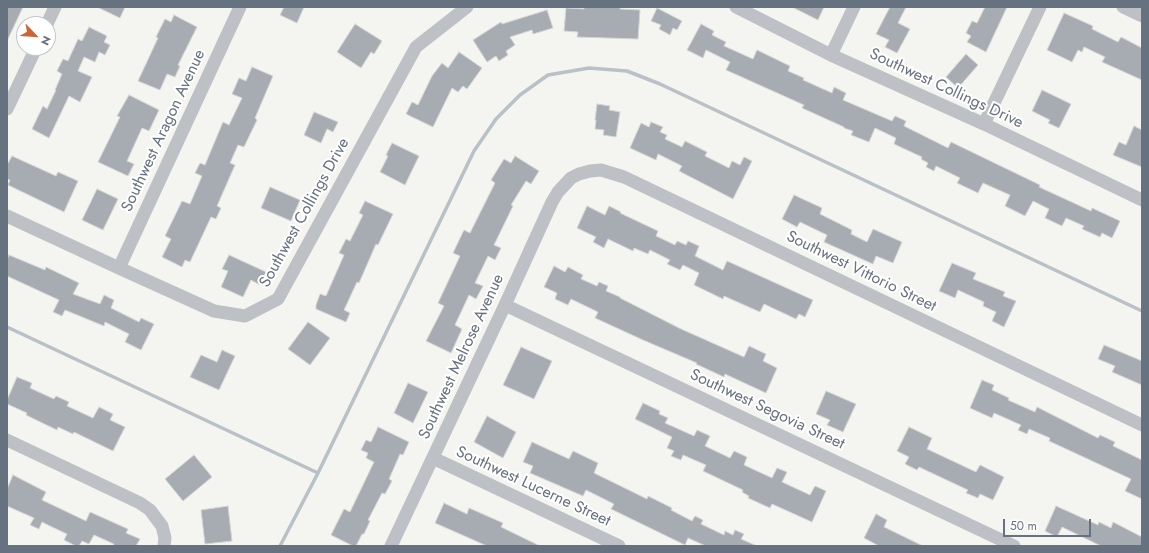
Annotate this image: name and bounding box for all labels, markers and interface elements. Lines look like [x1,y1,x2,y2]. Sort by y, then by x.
north arrow [16,16,56,56]
text: N [37,33,55,48]
street label: Southwest Collings Drive [866,45,1026,133]
street label: Southwest Aragon Avenue [118,47,210,215]
street label: Southwest Collings Drive [256,135,354,291]
street label: Southwest Vittorio Street [783,227,939,317]
street label: Southwest Melrose Avenue [415,271,509,443]
street label: Southwest Segovia Street [687,366,847,454]
street label: Southwest Lucerne Street [453,443,613,531]
scale bar [1005,511,1093,537]
text: 50 m [1010,517,1037,535]

